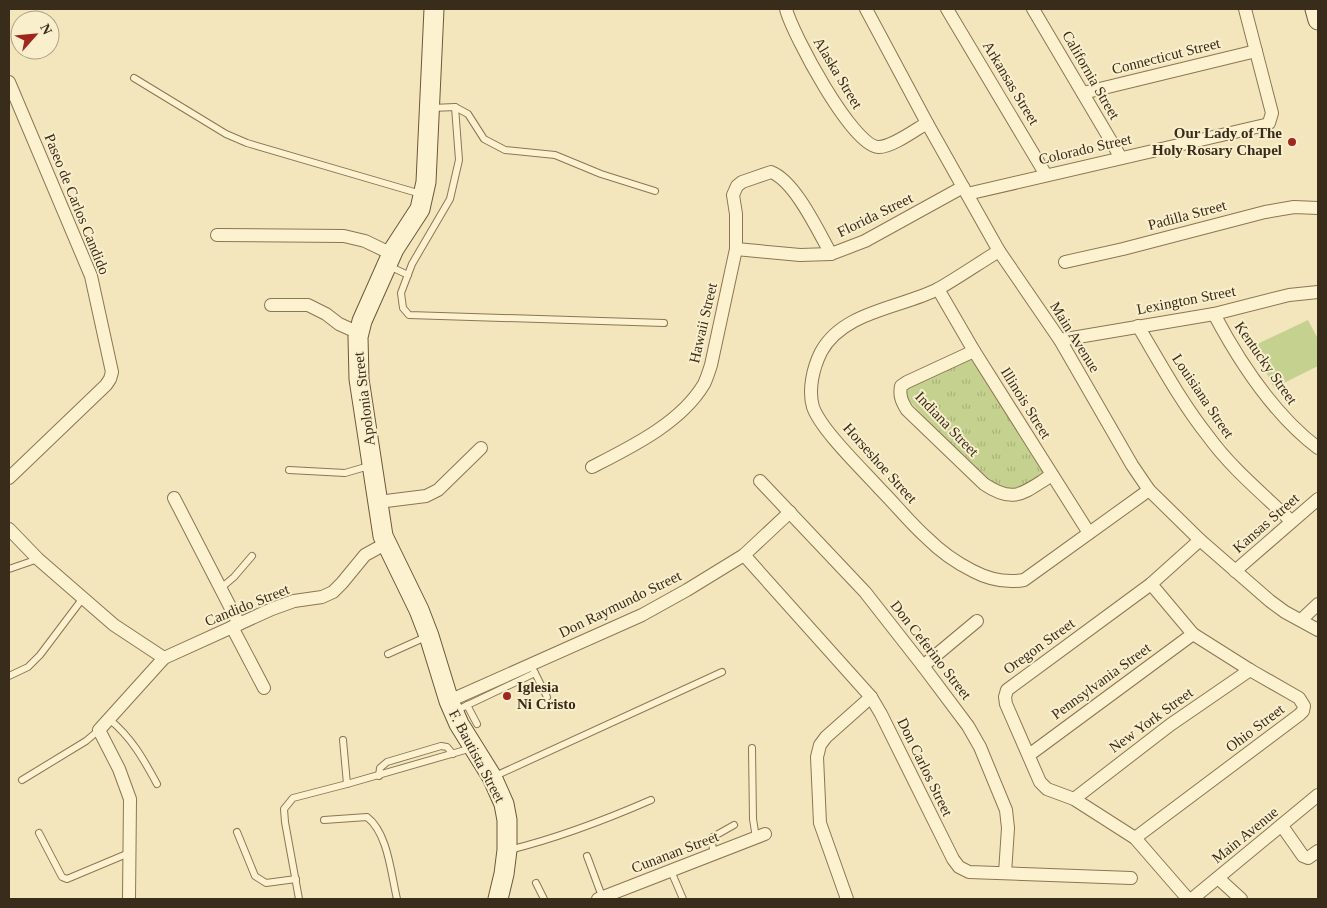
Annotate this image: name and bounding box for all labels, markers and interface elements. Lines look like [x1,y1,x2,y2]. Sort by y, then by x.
north arrow [10,10,60,60]
text: N [37,21,55,37]
street label: California Street [1059,28,1123,123]
street label: Alaska Street [810,34,866,112]
street label: Connecticut Street [1110,35,1223,77]
street label: Arkansas Street [980,38,1043,128]
place label: Our Lady of The Holy Rosary Chapel [1152,125,1282,158]
street label: Colorado Street [1037,130,1134,167]
street label: Paseo de Carlos Candido [41,131,113,277]
marker: Our Lady of The Holy Rosary Chapel [1286,136,1298,148]
street label: Florida Street [835,189,916,240]
street label: Padilla Street [1146,197,1229,233]
street label: Hawaii Street [686,280,720,365]
street label: Lexington Street [1135,282,1238,317]
street label: Main Avenue [1047,299,1103,376]
street label: Kentucky Street [1232,319,1301,408]
street label: Apolonia Street [350,350,378,447]
street label: Louisiana Street [1169,351,1237,442]
street label: Illinois Street [998,364,1055,442]
street label: Indiana Street [912,388,982,460]
street label: Horseshoe Street [840,420,921,507]
street label: Kansas Street [1230,489,1303,556]
street label: Don Raymundo Street [556,567,685,641]
street label: Candido Street [202,580,292,629]
street label: Don Ceferino Street [888,597,975,703]
street label: Oregon Street [1000,614,1078,677]
street label: Pennsylvania Street [1048,639,1154,722]
place label: Iglesia Ni Cristo [517,679,576,712]
street label: New York Street [1106,684,1197,756]
marker: Iglesia Ni Cristo [501,690,513,702]
street label: Ohio Street [1223,700,1288,755]
street label: F. Bautista Street [446,707,509,806]
street label: Don Carlos Street [894,715,956,820]
street label: Main Avenue [1209,803,1281,866]
street label: Cunanan Street [629,828,722,876]

